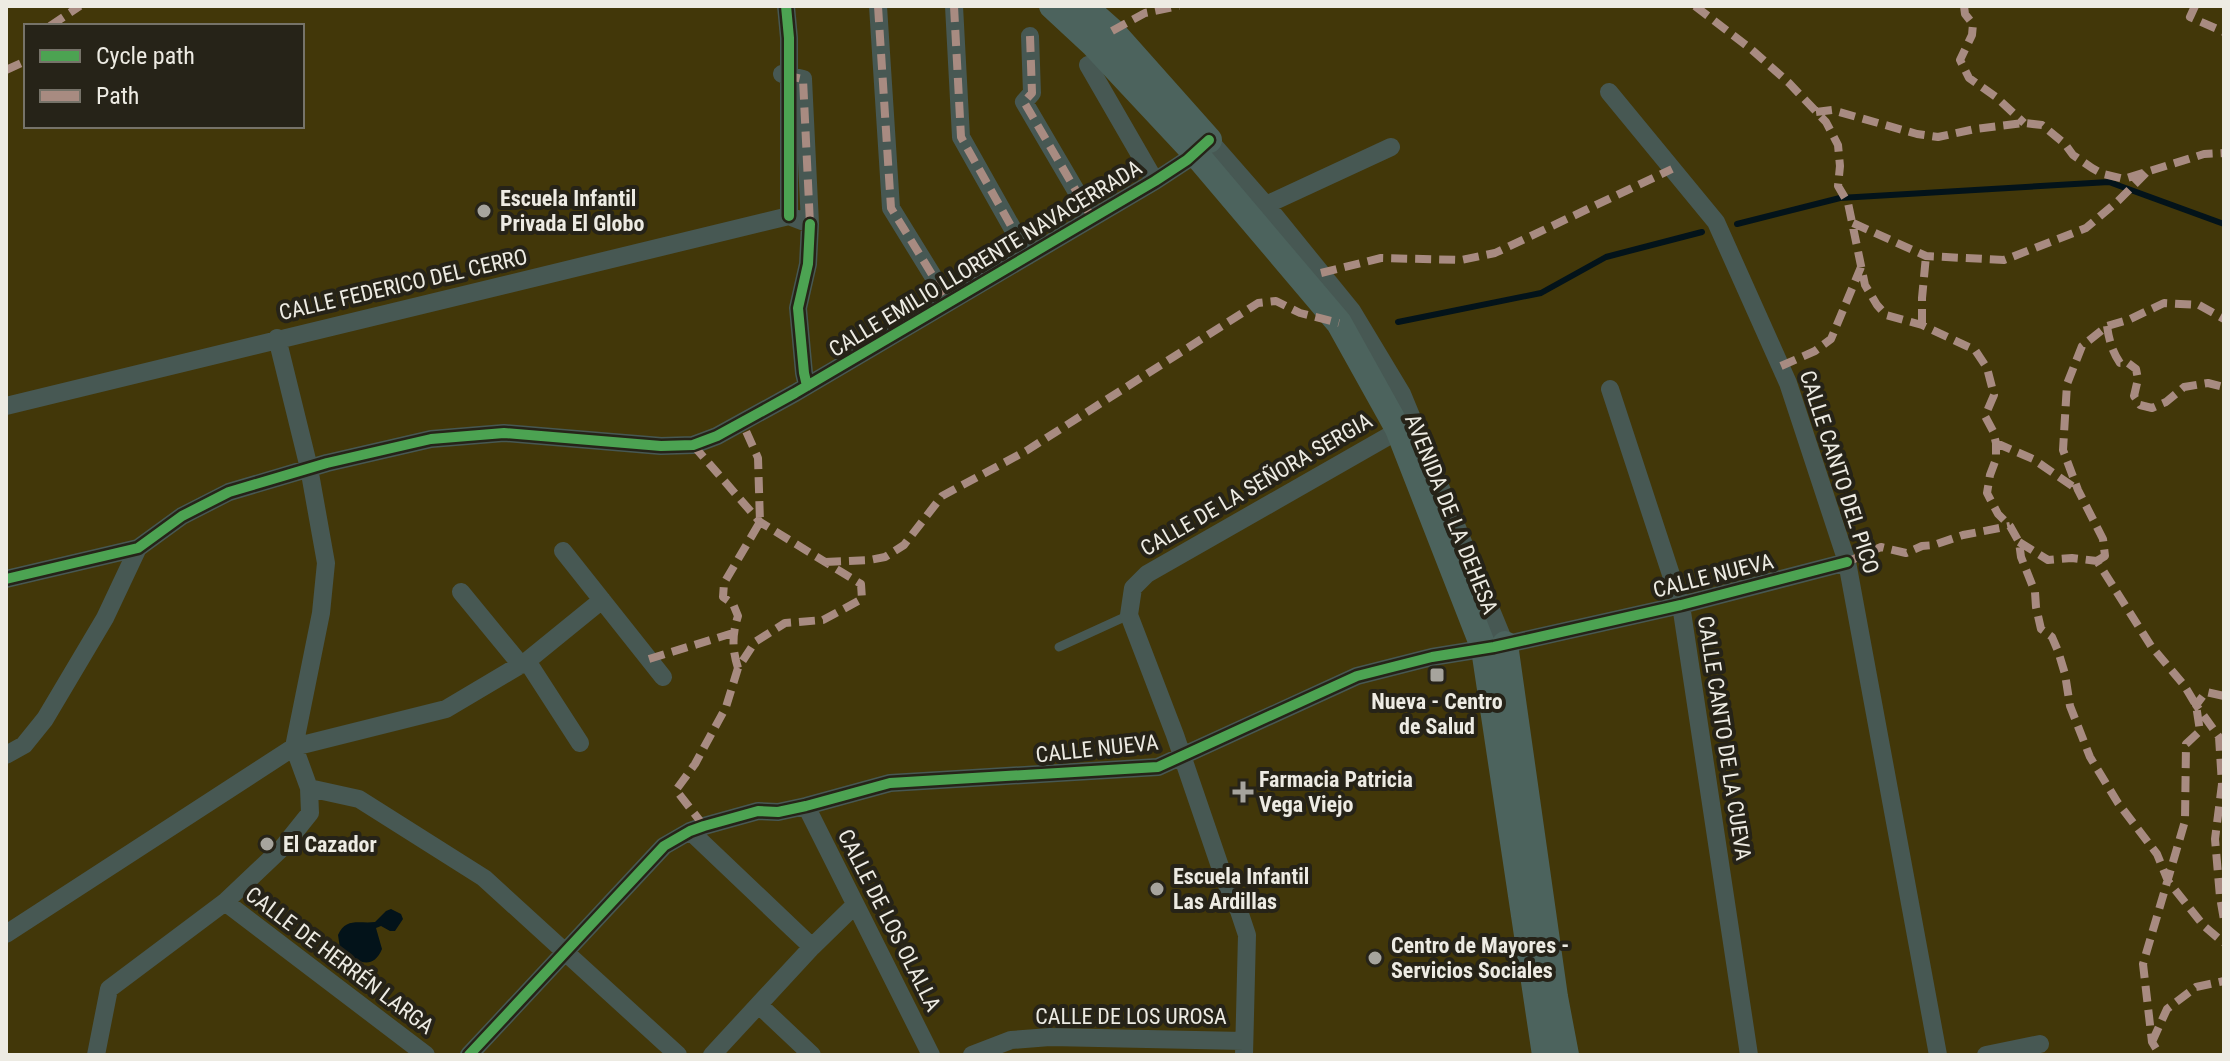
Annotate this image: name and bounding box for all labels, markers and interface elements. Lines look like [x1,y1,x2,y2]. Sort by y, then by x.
legend [24,24,304,128]
text: Cycle path [96,42,195,70]
text: Path [96,82,139,110]
street label: CALLE EMILIO LLORENTE NAVACERRADA [824,155,1146,362]
place label: Escuela Infantil Privada El Globo [500,186,644,236]
marker: Escuela Infantil Privada El Globo [475,202,493,220]
street label: CALLE FEDERICO DEL CERRO [277,244,530,325]
street label: CALLE CANTO DEL PICO [1795,367,1884,577]
street label: CALLE DE LA SEÑORA SERGIA [1136,408,1377,561]
street label: AVENIDA DE LA DEHESA [1400,411,1503,618]
street label: CALLE NUEVA [1650,548,1776,603]
street label: CALLE CANTO DE LA CUEVA [1693,614,1756,862]
marker: Nueva - Centro de Salud [1428,666,1446,684]
place label: Nueva - Centro de Salud [1371,689,1503,739]
street label: CALLE NUEVA [1034,730,1160,767]
place label: Farmacia Patricia Vega Viejo [1259,767,1413,817]
marker: Farmacia Patricia Vega Viejo [1234,783,1252,801]
street label: CALLE DE LOS OLALLA [833,825,946,1015]
place label: El Cazador [283,832,377,857]
marker: El Cazador [258,835,276,853]
place label: Escuela Infantil Las Ardillas [1173,864,1309,914]
marker: Escuela Infantil Las Ardillas [1148,880,1166,898]
street label: CALLE DE HERRÉN LARGA [241,882,439,1039]
place label: Centro de Mayores - Servicios Sociales [1391,933,1569,983]
marker: Centro de Mayores - Servicios Sociales [1366,949,1384,967]
street label: CALLE DE LOS UROSA [1035,1004,1227,1029]

